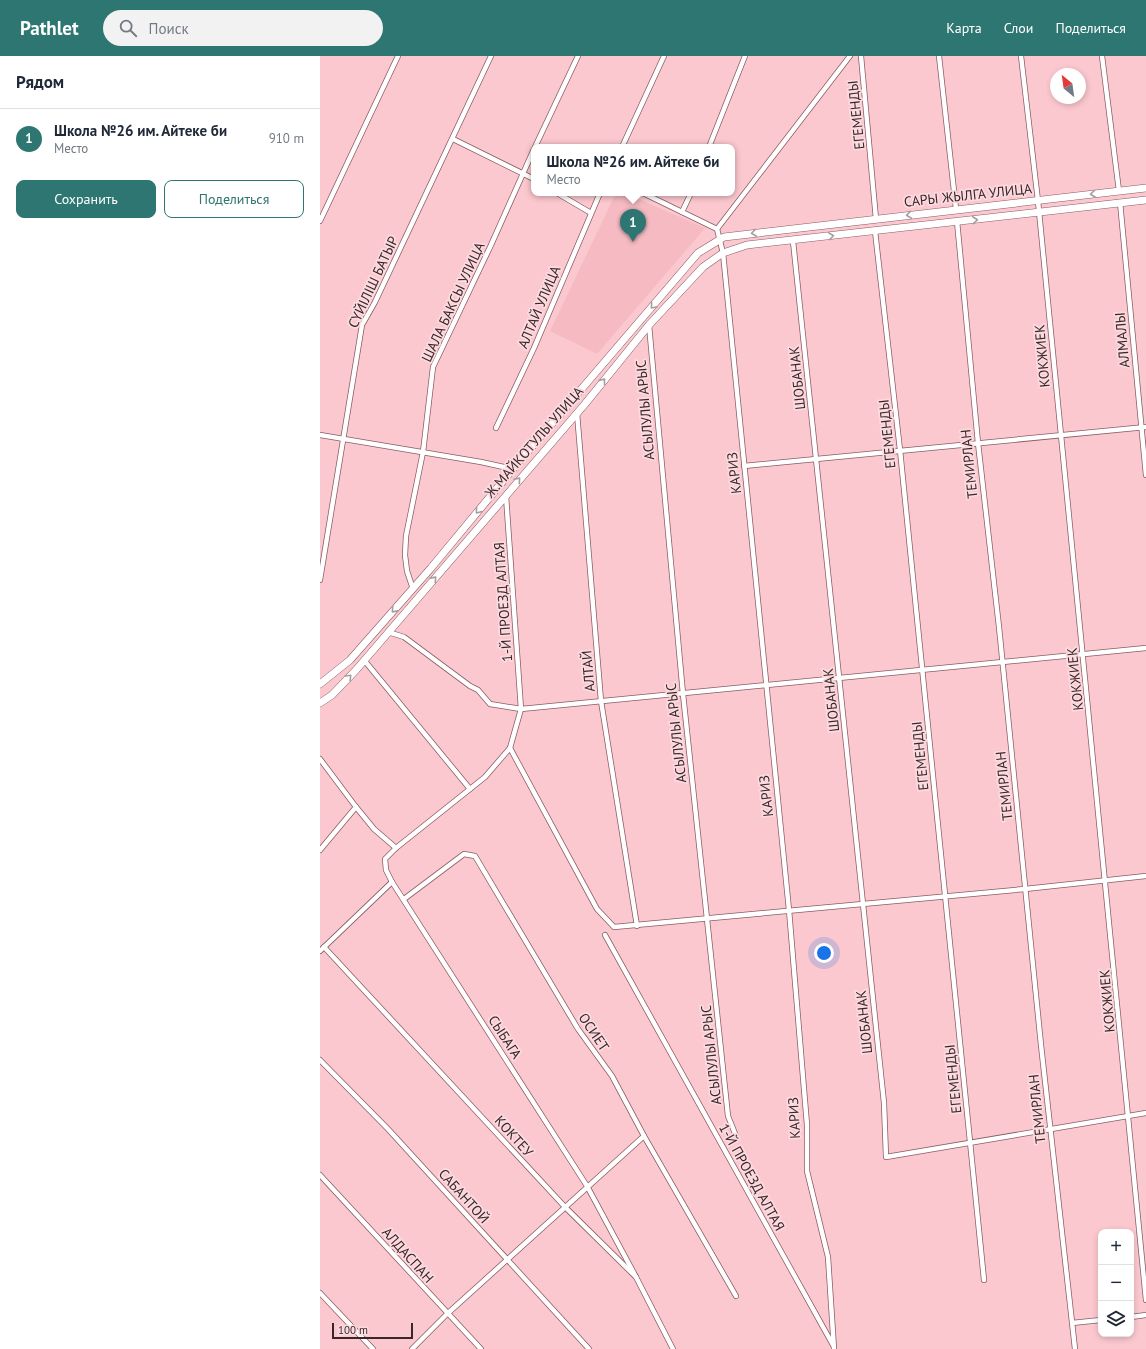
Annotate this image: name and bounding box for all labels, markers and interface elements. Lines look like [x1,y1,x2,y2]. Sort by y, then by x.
search box [103,10,383,46]
text: Pathlet [20,16,79,40]
icon: search [117,17,139,39]
text: Поиск [149,19,189,38]
text: Карта [946,19,982,37]
text: Слои [1004,19,1033,37]
text: Поделиться [1055,19,1126,37]
north arrow [1050,68,1086,104]
text: Рядом [16,71,64,93]
street label: ЕГЕМЕНДЫ [843,80,869,150]
text: Школа №26 им. Айтеке би [54,121,227,140]
text: 1 [25,130,33,147]
text: 910 m [269,130,304,147]
text: Место [54,140,88,157]
popup [531,144,735,196]
text: Школа №26 им. Айтеке би [546,152,720,171]
text: Место [546,171,581,188]
street label: САРЫ ЖЫЛГА УЛИЦА [903,179,1034,211]
button: Сохранить [16,180,156,218]
button: Поделиться [164,180,304,218]
one-way arrow [1090,189,1096,198]
pin: 1 [620,209,646,242]
one-way arrow [906,210,912,219]
one-way arrow [971,215,978,224]
one-way arrow [751,228,757,237]
one-way arrow [828,232,835,241]
street label: СҮЙІЛІШ БАТЫР [344,233,402,331]
street label: ШАЛА БАКСЫ УЛИЦА [417,239,489,365]
street label: АЛТАЙ УЛИЦА [513,262,565,351]
one-way arrow [651,301,658,308]
street label: АЛМАЛЫ [1111,312,1133,368]
street label: КОКЖИЕК [1030,323,1054,388]
street label: ШОБАНАК [785,345,809,411]
street label: АСЫЛУЛЫ АРЫС [632,359,658,461]
one-way arrow [598,379,605,386]
street label: Ж.МАЙКОТУЛЫ УЛИЦА [480,382,588,502]
street label: ЕГЕМЕНДЫ [874,399,900,469]
street label: ТЕМИРЛАН [956,429,982,499]
street label: КАРИЗ [723,451,745,495]
one-way arrow [514,477,521,485]
one-way arrow [476,507,483,514]
street label: 1-Й ПРОЕЗД АЛТАЯ [490,542,516,662]
one-way arrow [429,576,436,584]
one-way arrow [391,605,398,613]
street label: КОКЖИЕК [1063,646,1087,711]
street label: АЛТАЙ [577,650,599,692]
street label: ШОБАНАК [819,667,843,733]
one-way arrow [344,674,352,682]
street label: АСЫЛУЛЫ АРЫС [662,682,690,784]
street label: ЕГЕМЕНДЫ [907,721,933,791]
street label: ТЕМИРЛАН [991,751,1017,821]
street label: КАРИЗ [755,774,777,818]
your location [814,943,834,963]
street label: КОКЖИЕК [1095,968,1119,1033]
street label: ШОБАНАК [852,989,876,1055]
street label: АСЫЛУЛЫ АРЫС [697,1004,725,1106]
street label: ОСИЕТ [575,1009,613,1055]
street label: СЫБАГА [484,1012,526,1063]
street label: ЕГЕМЕНДЫ [940,1044,966,1114]
street label: ТЕМИРЛАН [1024,1074,1050,1144]
street label: КАРИЗ [784,1097,804,1139]
street label: КОКТЕУ [491,1112,537,1161]
street label: 1-Й ПРОЕЗД АЛТАЯ [715,1120,789,1234]
street label: САБАНТОЙ [435,1165,493,1227]
street label: АЛДАСПАН [378,1223,438,1287]
map controls [1098,1229,1134,1337]
button: + [1098,1229,1134,1265]
button: − [1098,1265,1134,1301]
button: layers [1098,1301,1134,1337]
scale bar [332,1321,413,1340]
text: 100 m [338,1323,368,1337]

